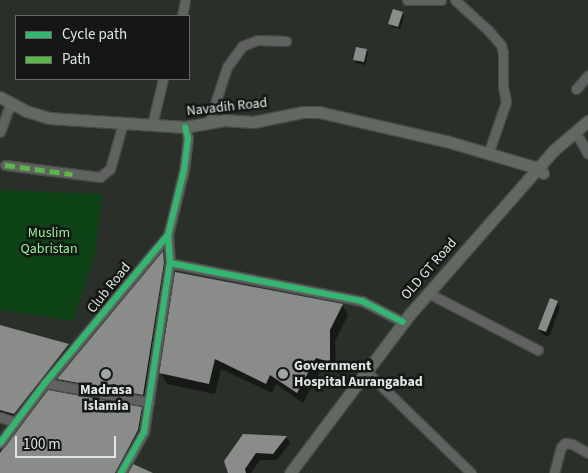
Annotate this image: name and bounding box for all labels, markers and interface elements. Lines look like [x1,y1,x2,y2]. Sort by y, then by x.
legend [15,15,190,80]
text: Cycle path [62,24,127,45]
text: Path [62,49,90,70]
street label: Navadih Road [186,94,268,120]
park label: Muslim Qabristan [20,225,78,258]
street label: OLD GT Road [398,235,460,303]
street label: Club Road [84,259,134,317]
place label: Government Hospital Aurangabad [294,358,423,391]
marker: Government Hospital Aurangabad [276,367,290,381]
marker: Madrasa Islamia [100,368,112,380]
place label: Madrasa Islamia [80,382,132,414]
scale bar [18,426,119,458]
text: 100 m [23,434,61,455]

